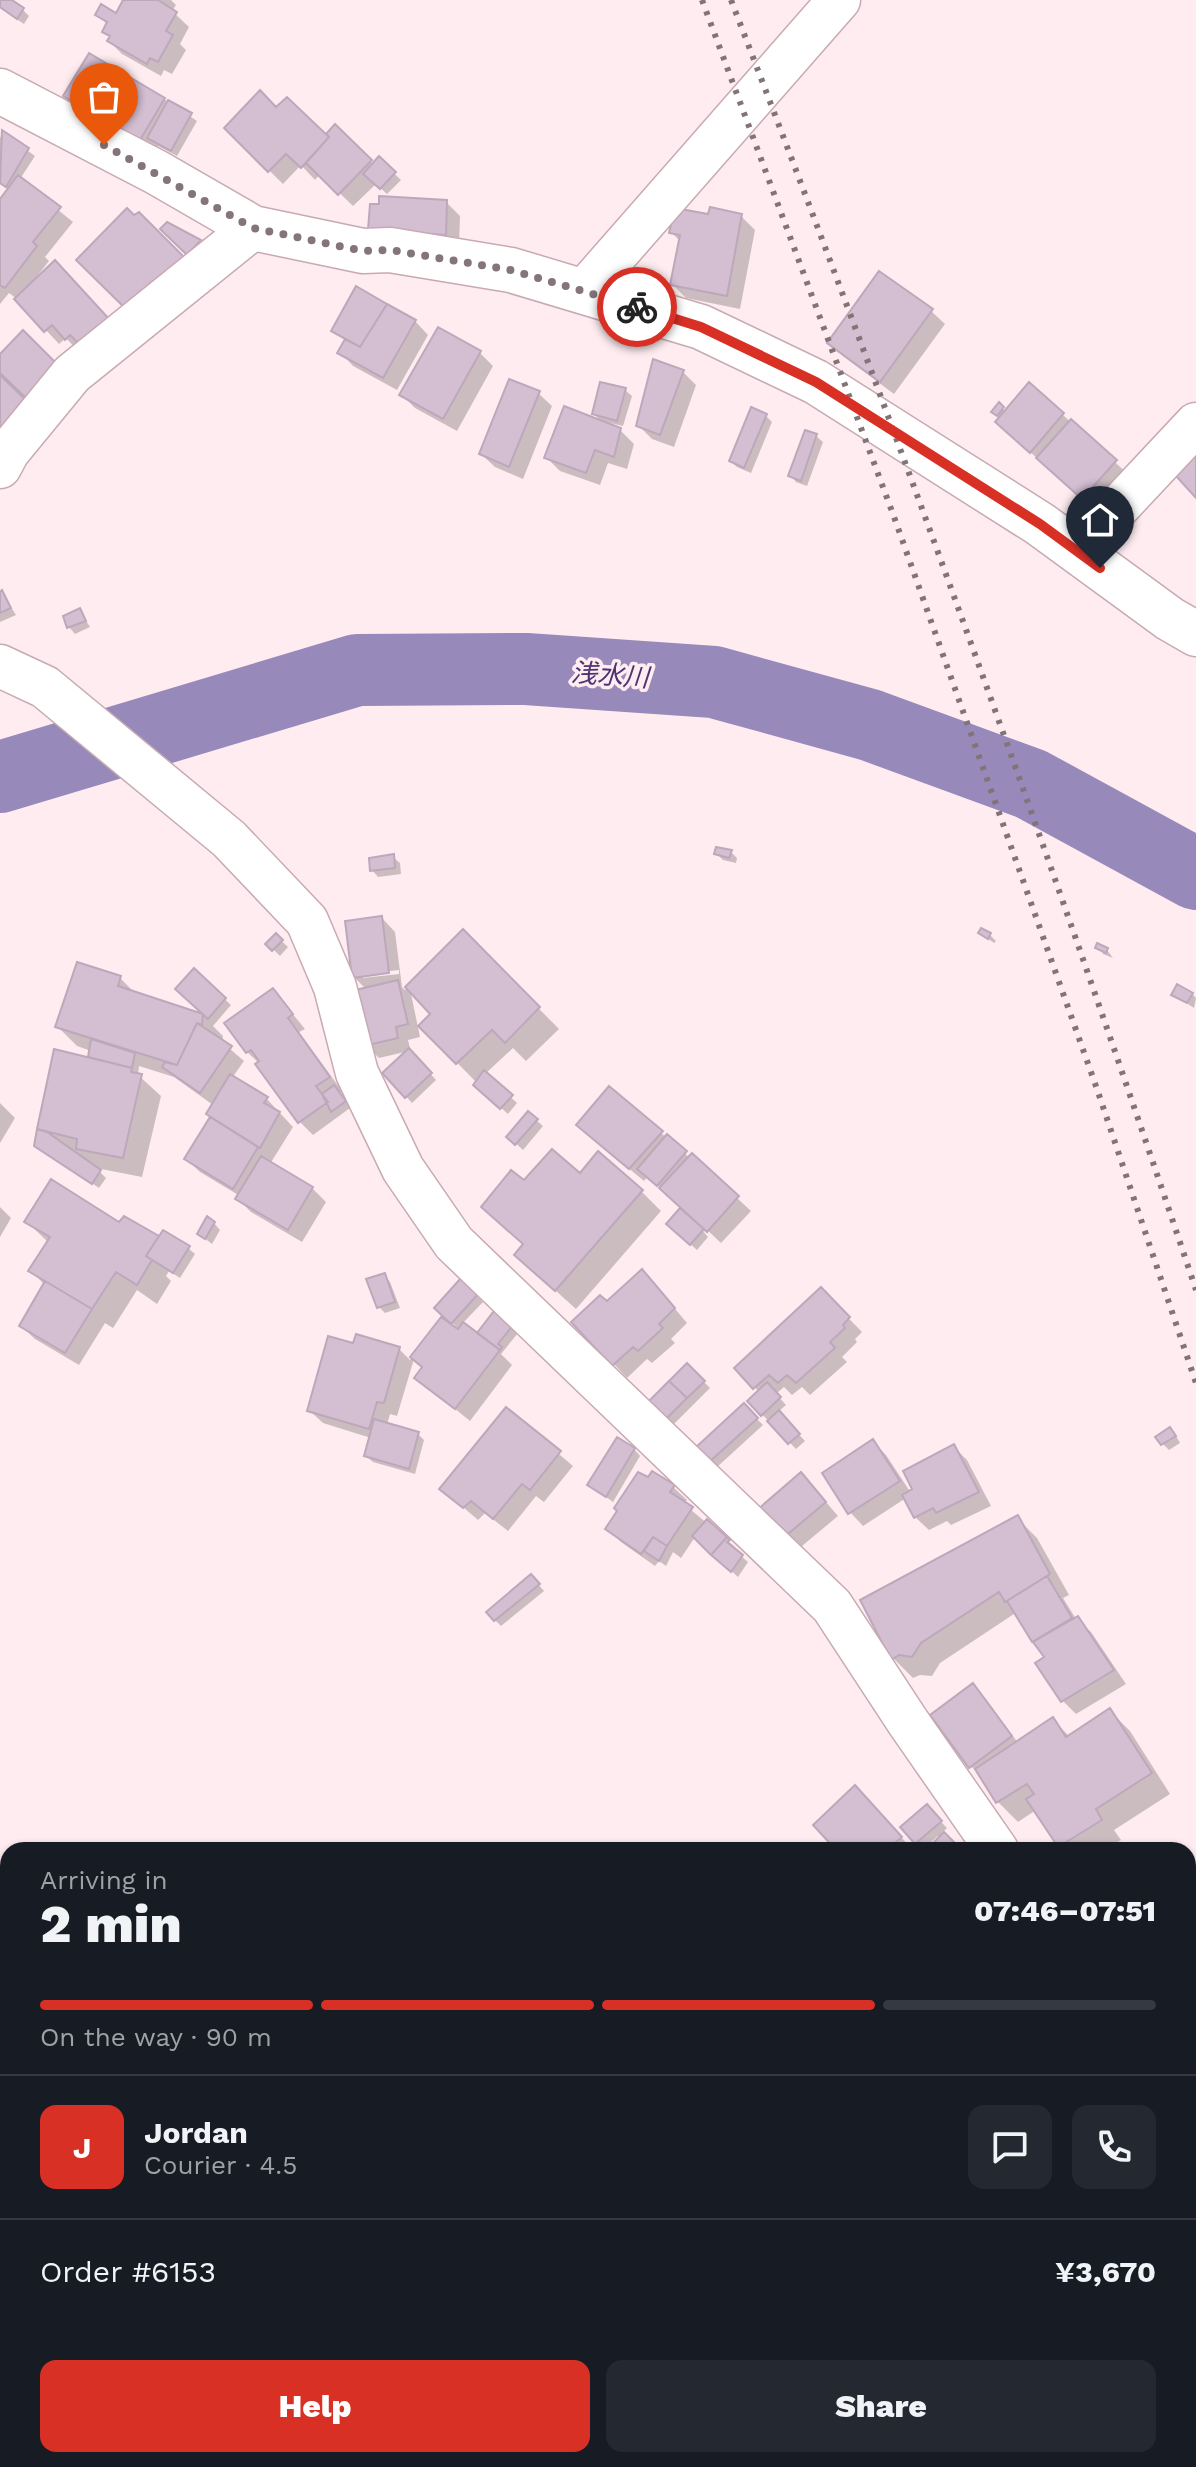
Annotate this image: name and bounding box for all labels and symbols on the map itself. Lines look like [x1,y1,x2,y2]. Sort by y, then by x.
pin [70,63,138,145]
courier [597,267,677,347]
pin [1066,486,1134,568]
water label: 浅水川 [570,657,653,693]

